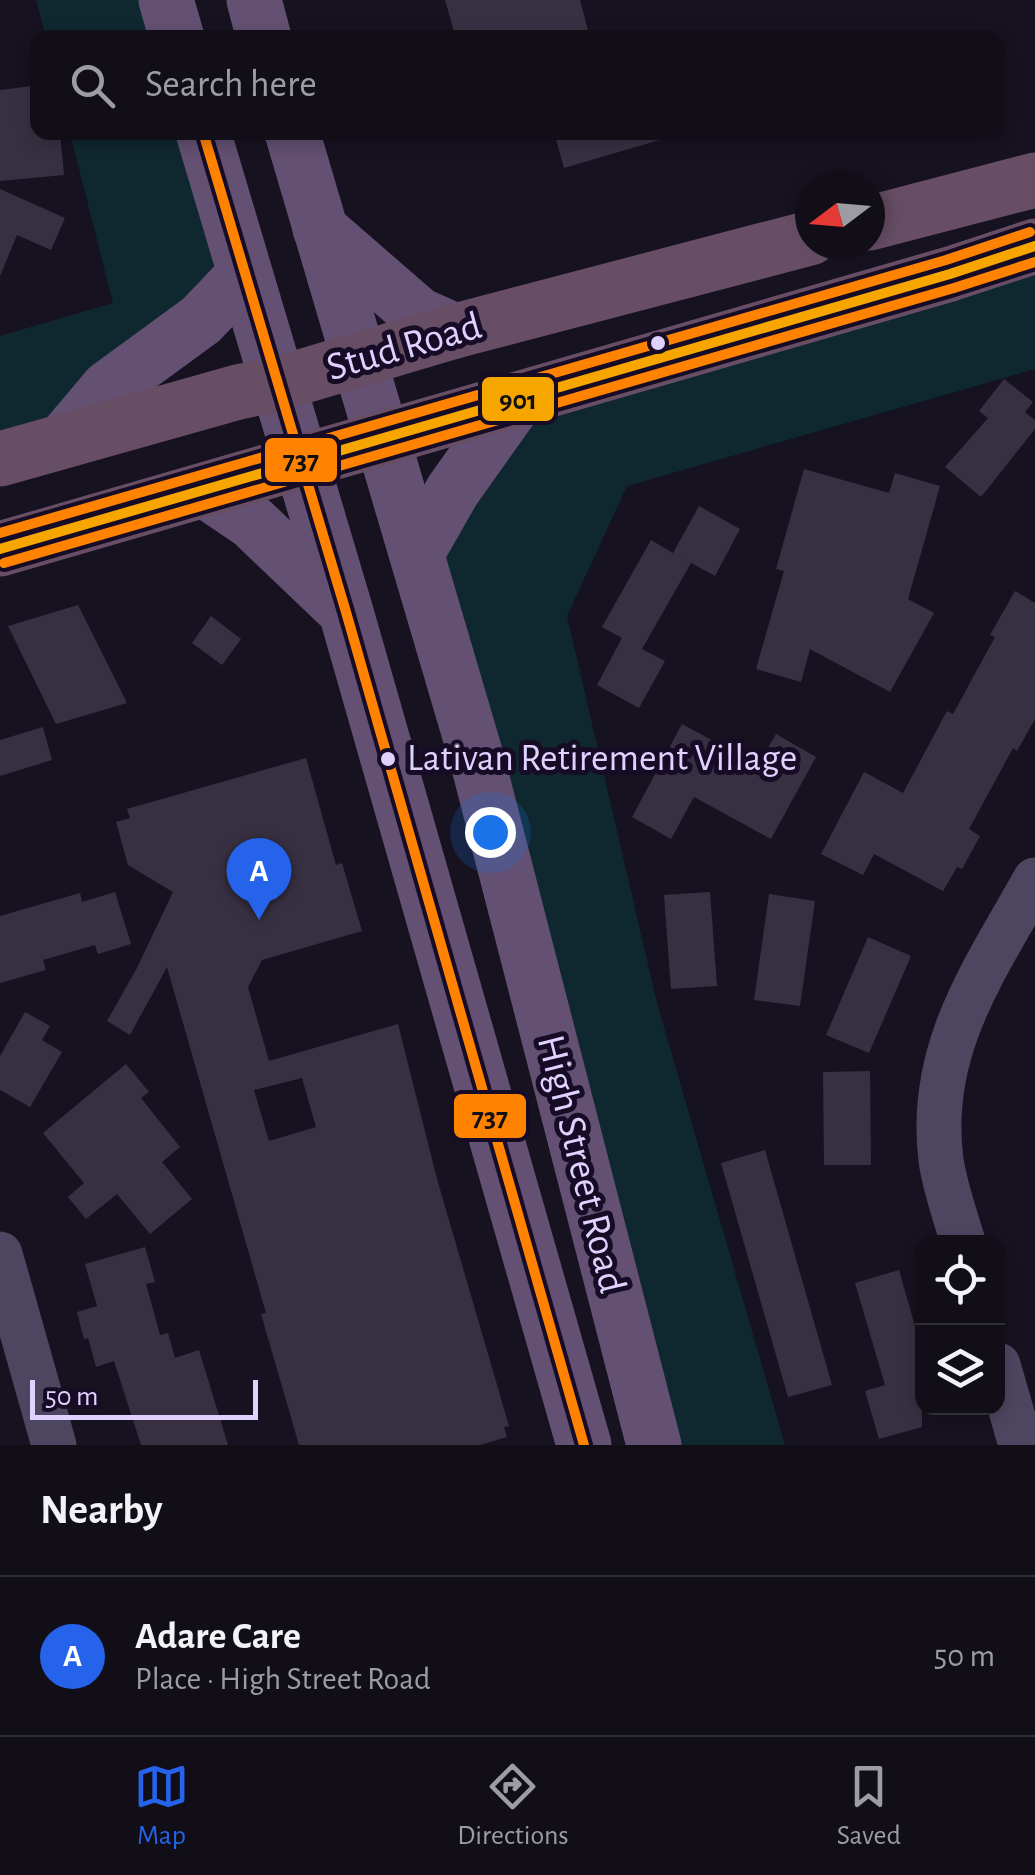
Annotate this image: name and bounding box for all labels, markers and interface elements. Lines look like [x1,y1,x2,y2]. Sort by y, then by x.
search box [30,30,1005,140]
icon: search [65,58,120,113]
text: Search here [145,66,317,104]
north arrow [795,170,885,260]
street label: Stud Road [322,306,486,388]
unlabelled marker [648,333,668,353]
line badge: 901 [480,375,556,423]
text: 901 [499,387,537,415]
line badge: 737 [263,436,339,484]
text: 737 [283,447,319,475]
place label: Lativan Retirement Village [407,740,797,778]
marker: Lativan Retirement Village [378,749,398,769]
your location [465,807,516,858]
pin: A [226,838,292,920]
street label: High Street Road [530,1031,632,1297]
line badge: 737 [452,1092,528,1140]
text: 737 [472,1104,508,1132]
map controls [915,1235,1005,1415]
button: locate [915,1235,1005,1325]
button: layers [915,1325,1005,1415]
scale bar [30,1375,258,1420]
text: 50 m [45,1383,99,1411]
text: Nearby [40,1489,163,1531]
text: Adare Care [135,1618,301,1656]
text: A [63,1640,82,1672]
text: 50 m [934,1640,995,1672]
text: Place · High Street Road [135,1663,431,1695]
tab: Map [134,1759,189,1853]
tab: Directions [457,1759,569,1853]
tab: Saved [837,1759,901,1853]

